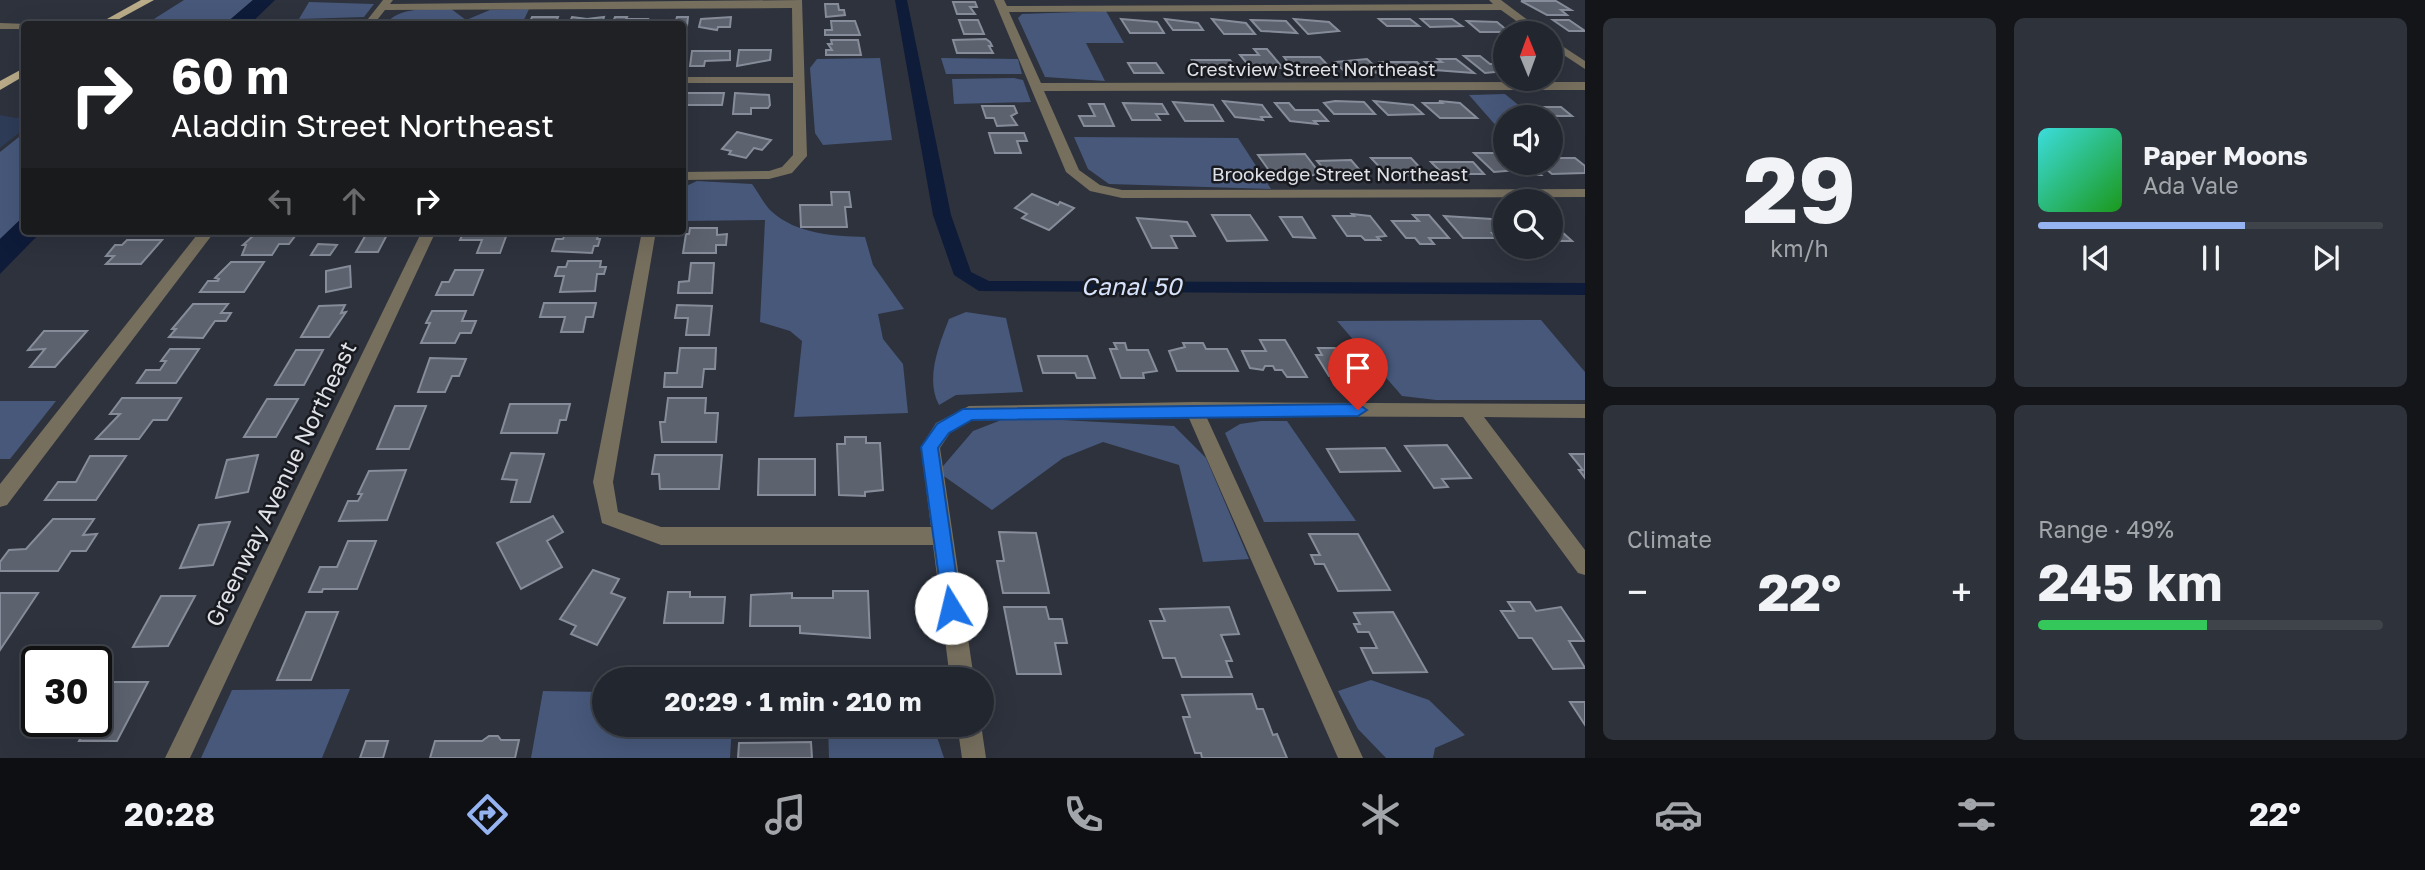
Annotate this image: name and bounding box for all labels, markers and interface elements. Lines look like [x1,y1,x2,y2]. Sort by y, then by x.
north arrow [1493,21,1563,91]
map controls [1493,21,1563,259]
text: 60 m [171,46,289,105]
icon: right [56,49,147,140]
street label: Crestview Street Northeast [1186,57,1436,80]
button: sound [1493,105,1563,175]
text: Aladdin Street Northeast [171,106,554,144]
text: 29 [1743,134,1856,243]
text: Paper Moons [2143,140,2308,171]
street label: Brookedge Street Northeast [1212,162,1468,185]
text: Ada Vale [2143,171,2239,199]
icon: left [262,182,300,220]
icon: ahead [335,182,373,220]
icon: right [408,182,446,220]
button: search [1493,189,1563,259]
text: km/h [1770,234,1829,262]
icon: previous [2077,239,2115,277]
icon: pause [2192,239,2230,277]
icon: next [2307,239,2345,277]
water label: Canal 50 [1081,271,1183,300]
street label: Greenway Avenue Northeast [199,336,361,631]
pin [1328,338,1388,410]
icon: arrive [1339,349,1377,387]
text: Range · 49% [2038,515,2174,543]
text: Climate [1627,525,1712,553]
text: 245 km [2038,550,2223,612]
text: 22° [1758,560,1841,622]
text: − [1627,569,1648,614]
text: + [1951,569,1972,614]
position arrow [914,571,988,645]
speed limit sign: 30 [21,646,112,737]
text: 20:29 · 1 min · 210 m [665,686,921,717]
icon: directions [463,790,512,839]
icon: music [761,790,810,839]
icon: phone [1059,790,1108,839]
icon: climate [1356,790,1405,839]
icon: car [1654,790,1703,839]
icon: filters [1952,790,2001,839]
text: 20:28 [124,795,215,833]
text: 22° [2249,795,2301,833]

